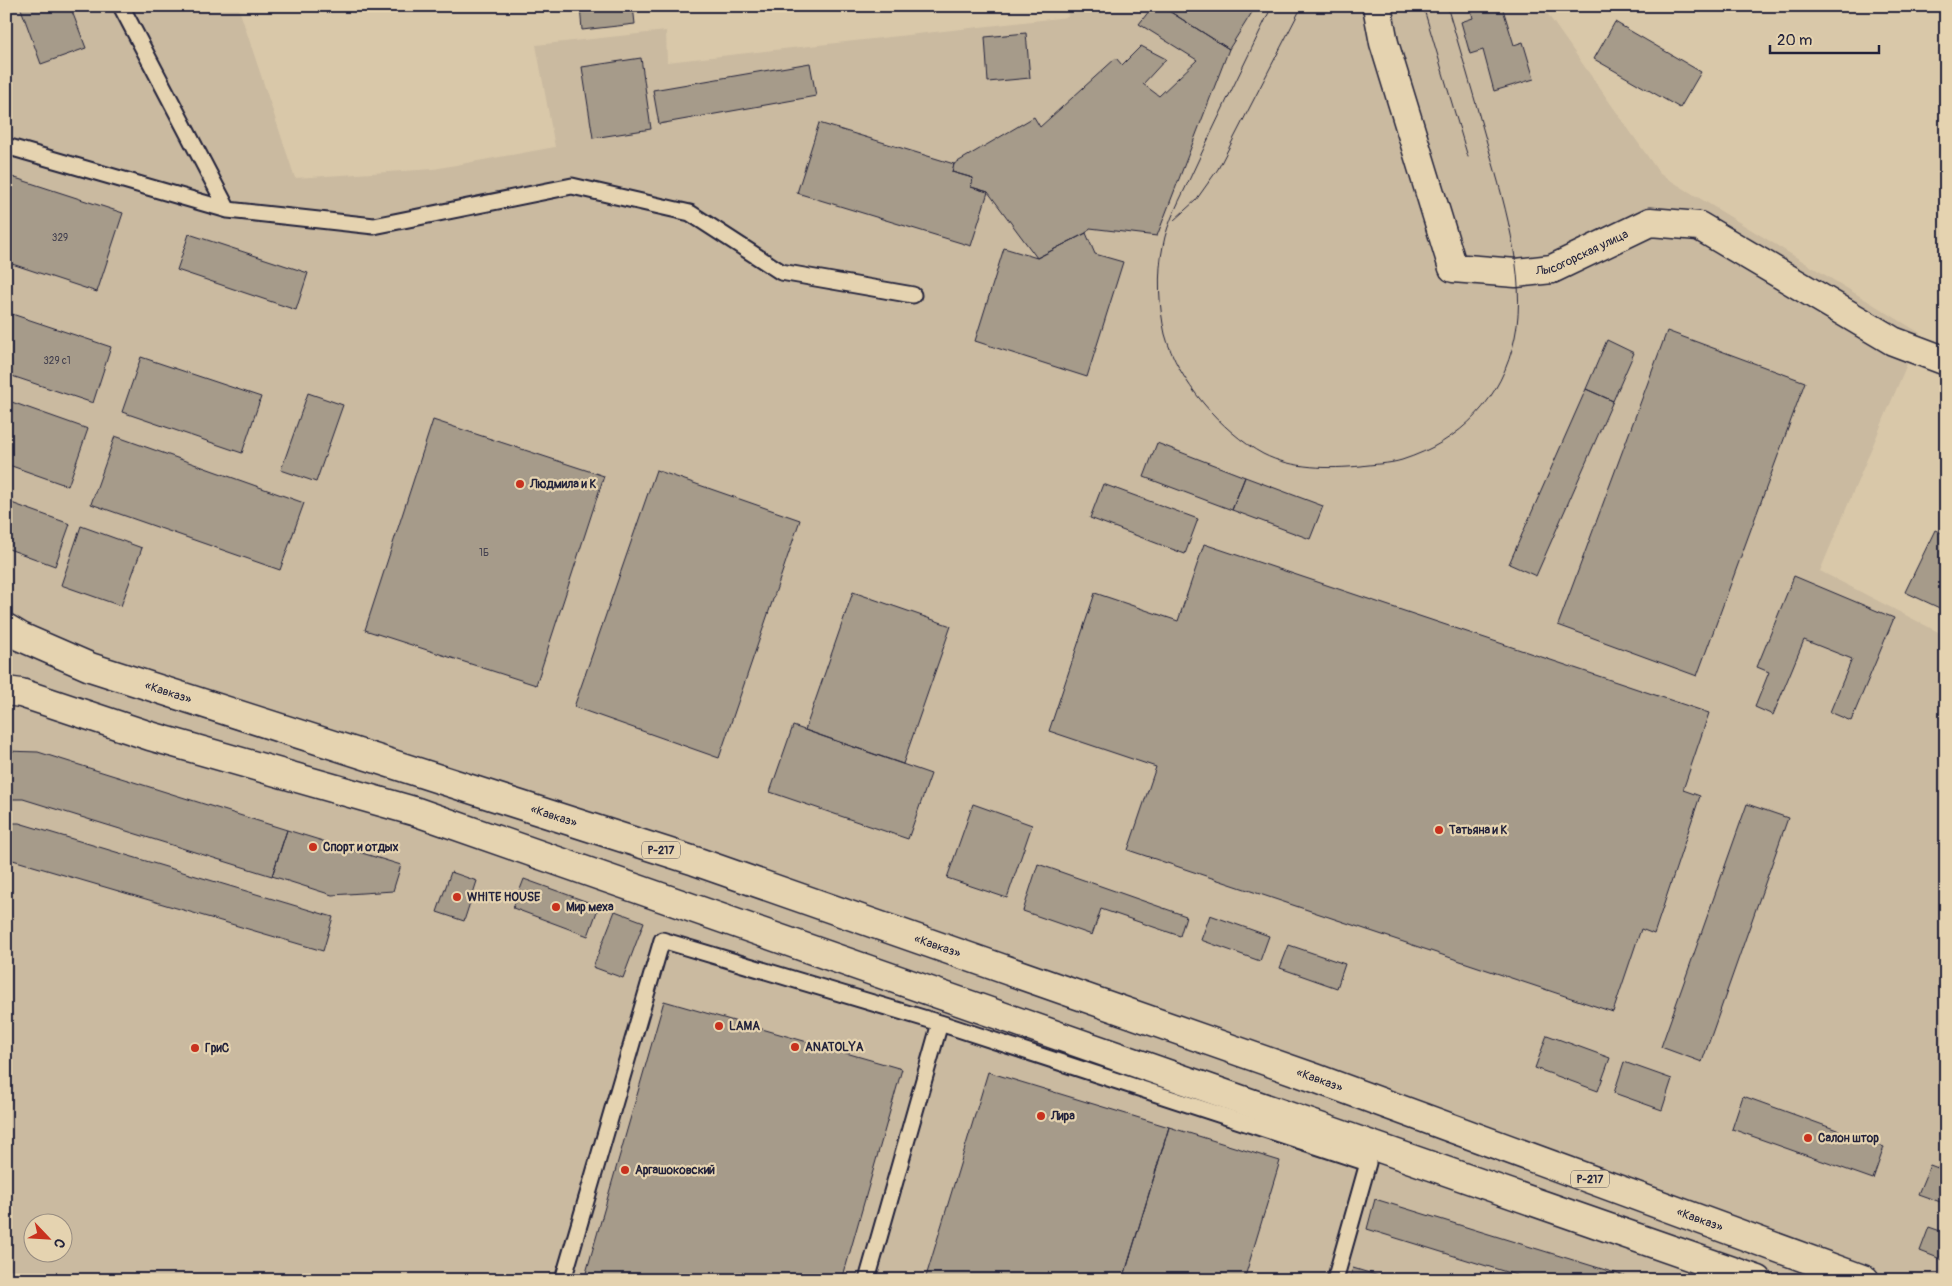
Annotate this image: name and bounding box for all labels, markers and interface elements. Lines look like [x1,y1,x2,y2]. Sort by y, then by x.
scale bar [1770,22,1878,54]
text: 20 m [1777,31,1812,50]
street label: Лысогорская улица [1534,226,1631,278]
house number: 329 [52,232,68,244]
house number: 329 с1 [43,355,71,367]
place label: Людмила и К [529,477,596,492]
marker: Людмила и К [514,478,526,490]
house number: 1Б [479,547,489,559]
street label: «Кавказ» [143,678,194,707]
street label: «Кавказ» [529,801,579,830]
place label: Татьяна и К [1448,823,1508,838]
marker: Татьяна и К [1433,824,1445,836]
place label: Спорт и отдых [323,840,399,855]
marker: Спорт и отдых [307,841,319,853]
road number: Р-217 [642,842,680,858]
place label: WHITE HOUSE [467,890,541,905]
marker: WHITE HOUSE [451,891,463,903]
place label: Мир меха [566,900,614,915]
marker: Мир меха [550,901,562,913]
street label: «Кавказ» [912,931,963,961]
place label: LAMA [729,1019,760,1034]
marker: LAMA [713,1020,725,1032]
place label: ANATOLYA [805,1040,864,1055]
place label: ГриС [205,1041,230,1056]
marker: ANATOLYA [789,1041,801,1053]
marker: ГриС [189,1042,201,1054]
street label: «Кавказ» [1295,1065,1345,1095]
place label: Лира [1050,1109,1075,1124]
marker: Лира [1035,1110,1047,1122]
place label: Салон штор [1818,1131,1879,1146]
marker: Салон штор [1802,1132,1814,1144]
place label: Аргашоковский [635,1163,715,1178]
marker: Аргашоковский [619,1164,631,1176]
road number: Р-217 [1571,1170,1609,1188]
street label: «Кавказ» [1675,1204,1725,1235]
north arrow [22,1214,72,1264]
text: С [50,1236,69,1251]

